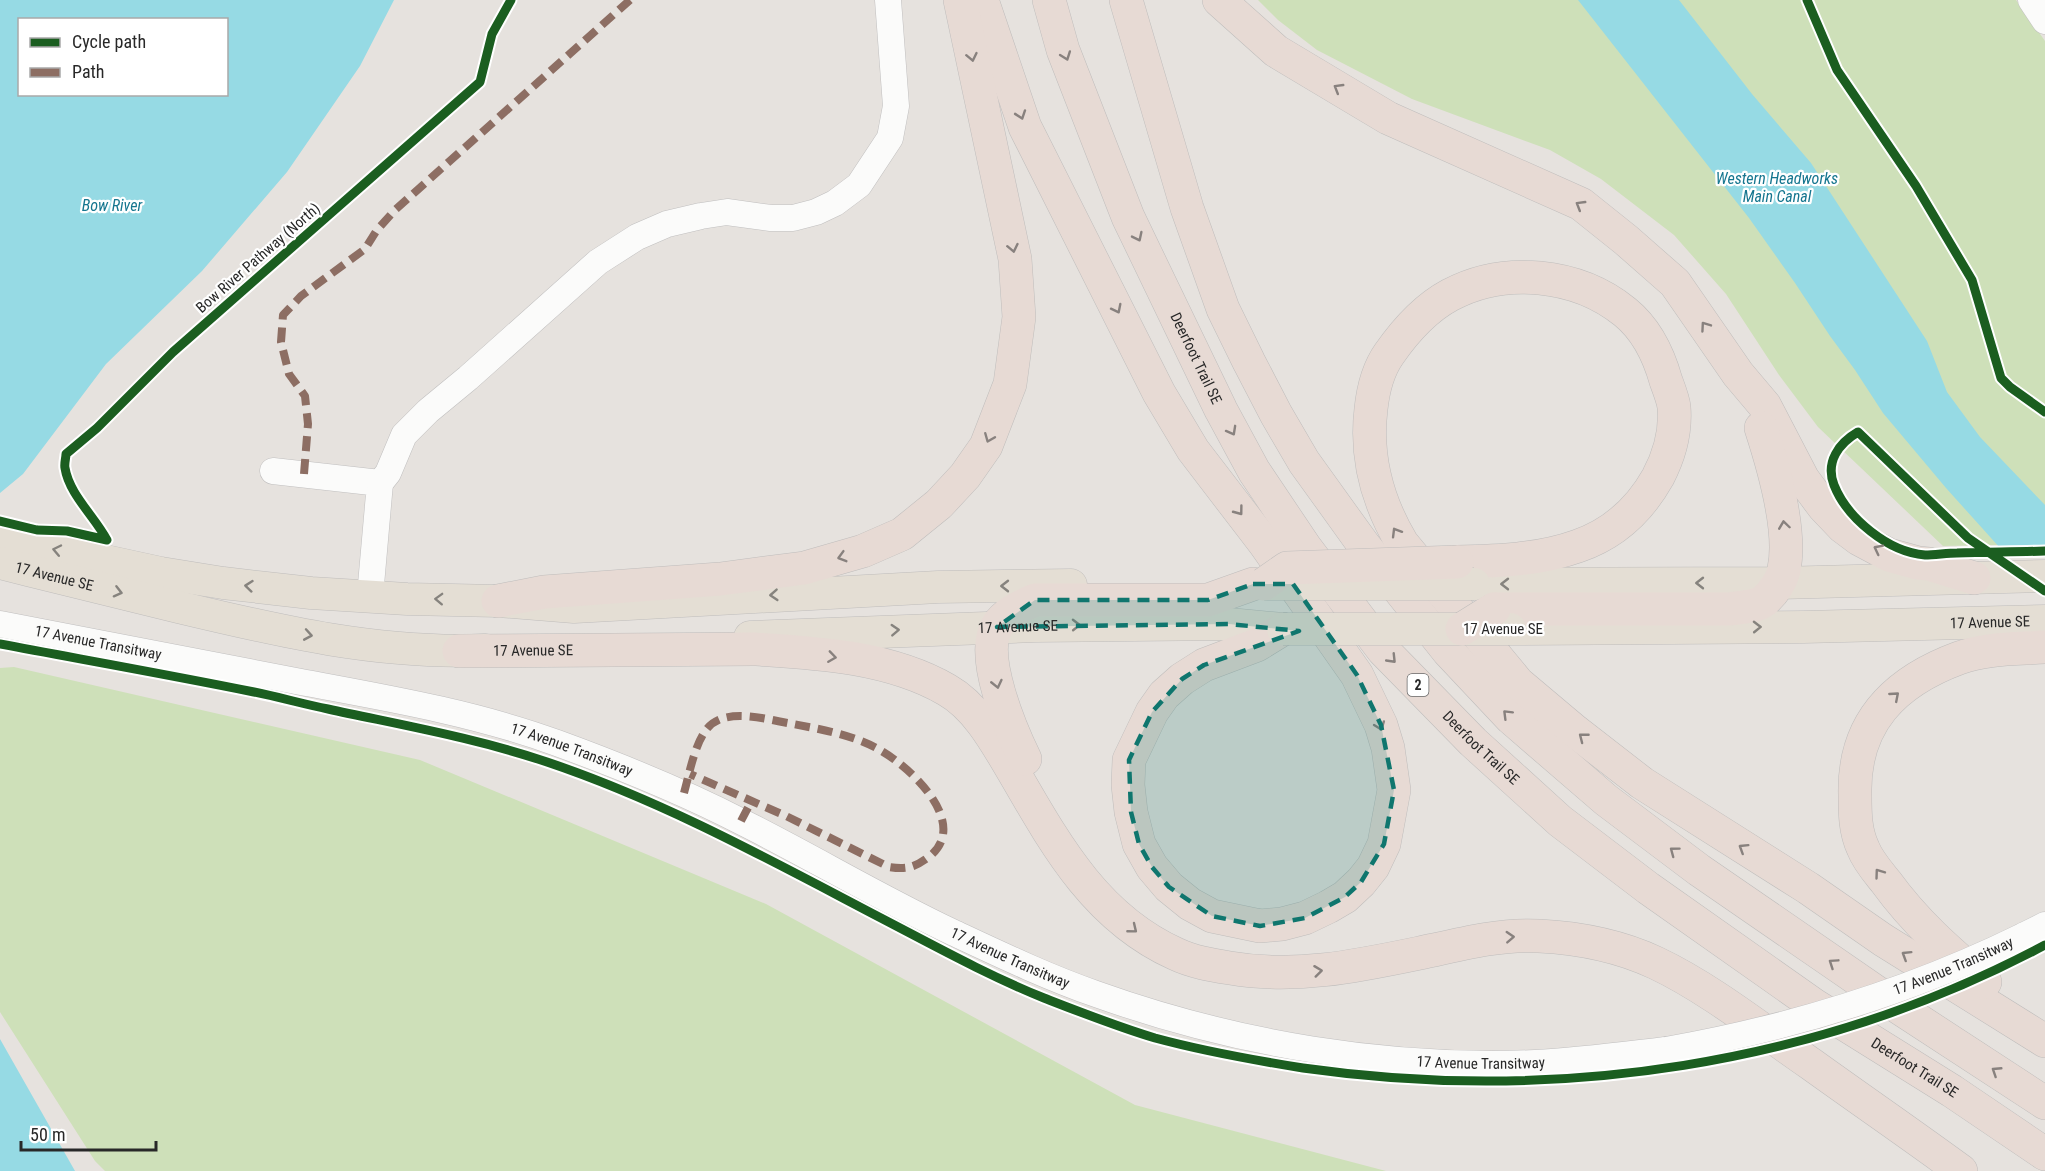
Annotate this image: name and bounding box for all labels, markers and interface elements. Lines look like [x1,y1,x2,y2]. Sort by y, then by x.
legend [18,18,228,96]
text: Cycle path [72,31,146,52]
one-way arrow [1058,50,1071,61]
one-way arrow [965,52,978,62]
text: Path [72,61,105,82]
one-way arrow [1334,84,1344,96]
one-way arrow [1014,109,1027,120]
water label: Western Headworks Main Canal [1716,169,1838,206]
water label: Bow River [82,196,143,215]
street label: Bow River Pathway (North) [192,199,324,317]
one-way arrow [1576,200,1586,212]
one-way arrow [1130,231,1142,242]
one-way arrow [1006,243,1019,253]
one-way arrow [1109,302,1121,313]
street label: Deerfoot Trail SE [1166,310,1226,407]
one-way arrow [1701,322,1712,333]
one-way arrow [1225,425,1236,435]
one-way arrow [984,432,996,443]
one-way arrow [1232,504,1243,515]
one-way arrow [1778,521,1790,530]
one-way arrow [1391,528,1403,538]
one-way arrow [53,544,63,557]
one-way arrow [1873,545,1884,557]
one-way arrow [837,550,848,562]
street label: 17 Avenue SE [13,558,95,595]
one-way arrow [1695,577,1704,589]
one-way arrow [1500,578,1509,590]
one-way arrow [244,580,253,592]
one-way arrow [1001,580,1010,592]
one-way arrow [113,585,123,598]
one-way arrow [770,589,779,602]
one-way arrow [435,593,444,606]
street label: 17 Avenue SE [1950,612,2030,632]
street label: 17 Avenue SE [977,617,1058,637]
one-way arrow [1072,619,1081,631]
street label: 17 Avenue SE [1463,620,1543,638]
one-way arrow [1753,621,1762,634]
street label: 17 Avenue Transitway [33,622,163,664]
one-way arrow [890,624,899,637]
one-way arrow [303,629,313,641]
street label: 17 Avenue SE [493,641,573,660]
one-way arrow [827,650,836,662]
one-way arrow [1385,652,1396,663]
road number: 2 [1408,674,1428,696]
one-way arrow [990,679,1003,689]
one-way arrow [1888,692,1899,703]
street label: Deerfoot Trail SE [1439,707,1523,789]
one-way arrow [1504,710,1515,721]
street label: 17 Avenue Transitway [509,719,635,780]
one-way arrow [1373,720,1386,730]
one-way arrow [1578,733,1589,744]
one-way arrow [1739,843,1749,855]
one-way arrow [1669,847,1680,858]
one-way arrow [1875,869,1886,880]
one-way arrow [1126,921,1137,932]
street label: 17 Avenue Transitway [948,924,1072,992]
one-way arrow [1505,931,1514,944]
street label: 17 Avenue Transitway [1891,933,2016,999]
one-way arrow [1902,950,1912,962]
one-way arrow [1829,959,1840,970]
one-way arrow [1313,965,1323,978]
street label: Deerfoot Trail SE [1868,1034,1962,1102]
street label: 17 Avenue Transitway [1416,1052,1545,1073]
one-way arrow [1992,1066,2002,1078]
scale bar [21,1114,156,1152]
text: 50 m [30,1124,65,1145]

